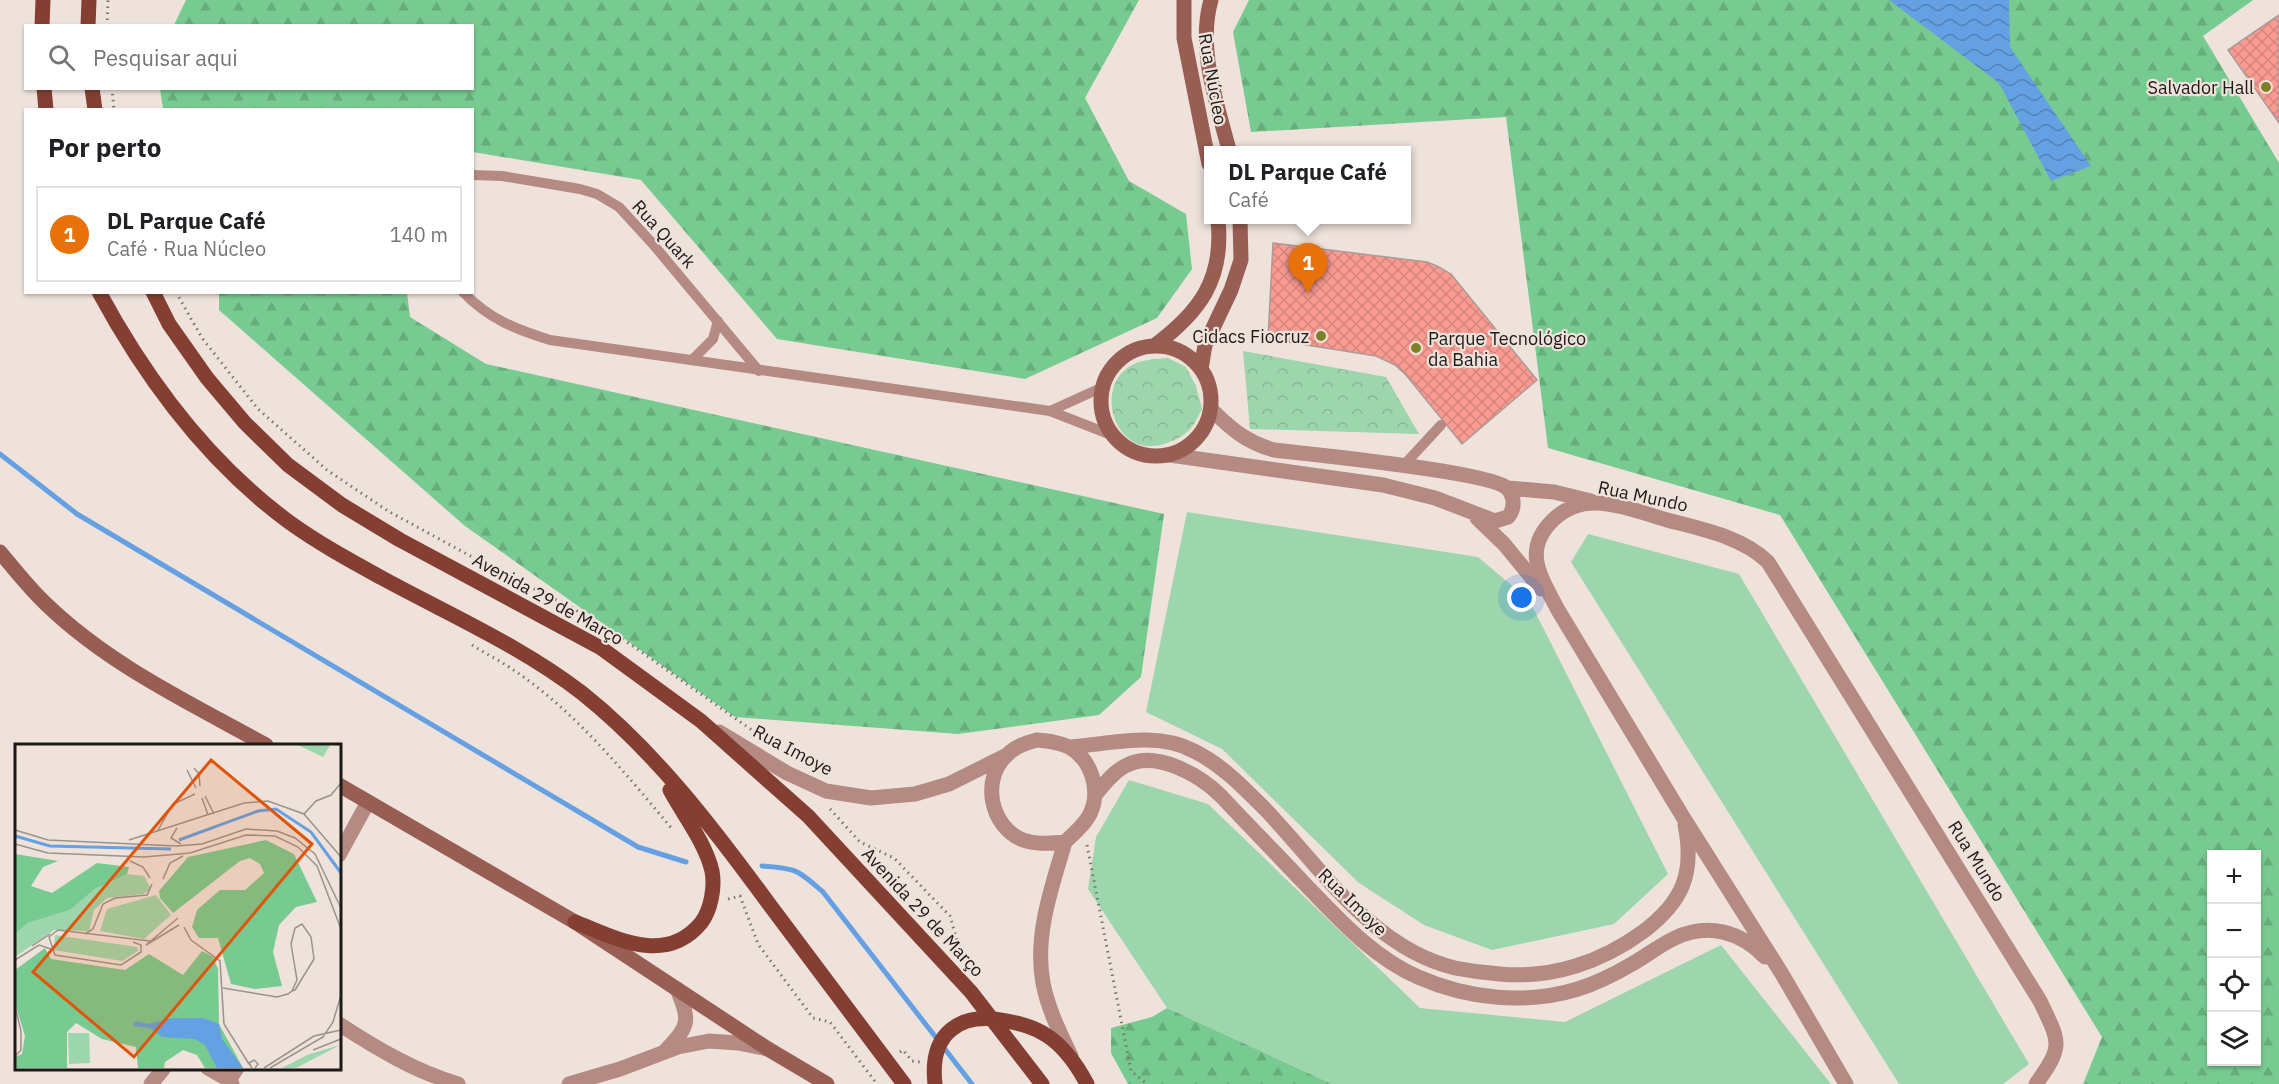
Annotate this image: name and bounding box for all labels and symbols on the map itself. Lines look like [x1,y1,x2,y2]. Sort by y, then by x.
street label: Rua Núcleo [1194,31,1232,127]
place label: Salvador Hall [2147,76,2254,99]
marker: Salvador Hall [2259,80,2273,94]
street label: Rua Quark [627,195,701,273]
pin: 1 [1288,244,1328,293]
place label: Cidacs Fiocruz [1192,325,1309,348]
place label: Parque Tecnológico da Bahia [1428,327,1586,371]
marker: Cidacs Fiocruz [1314,329,1328,343]
marker: Parque Tecnológico da Bahia [1409,341,1423,355]
street label: Rua Mundo [1596,475,1690,517]
street label: Avenida 29 de Março [469,548,627,650]
your location [1507,583,1536,612]
street label: Rua Imoye [749,719,837,781]
inset map [15,744,340,1069]
street label: Rua Mundo [1943,816,2011,906]
street label: Avenida 29 de Março [857,842,989,982]
street label: Rua Imoye [1314,863,1392,941]

